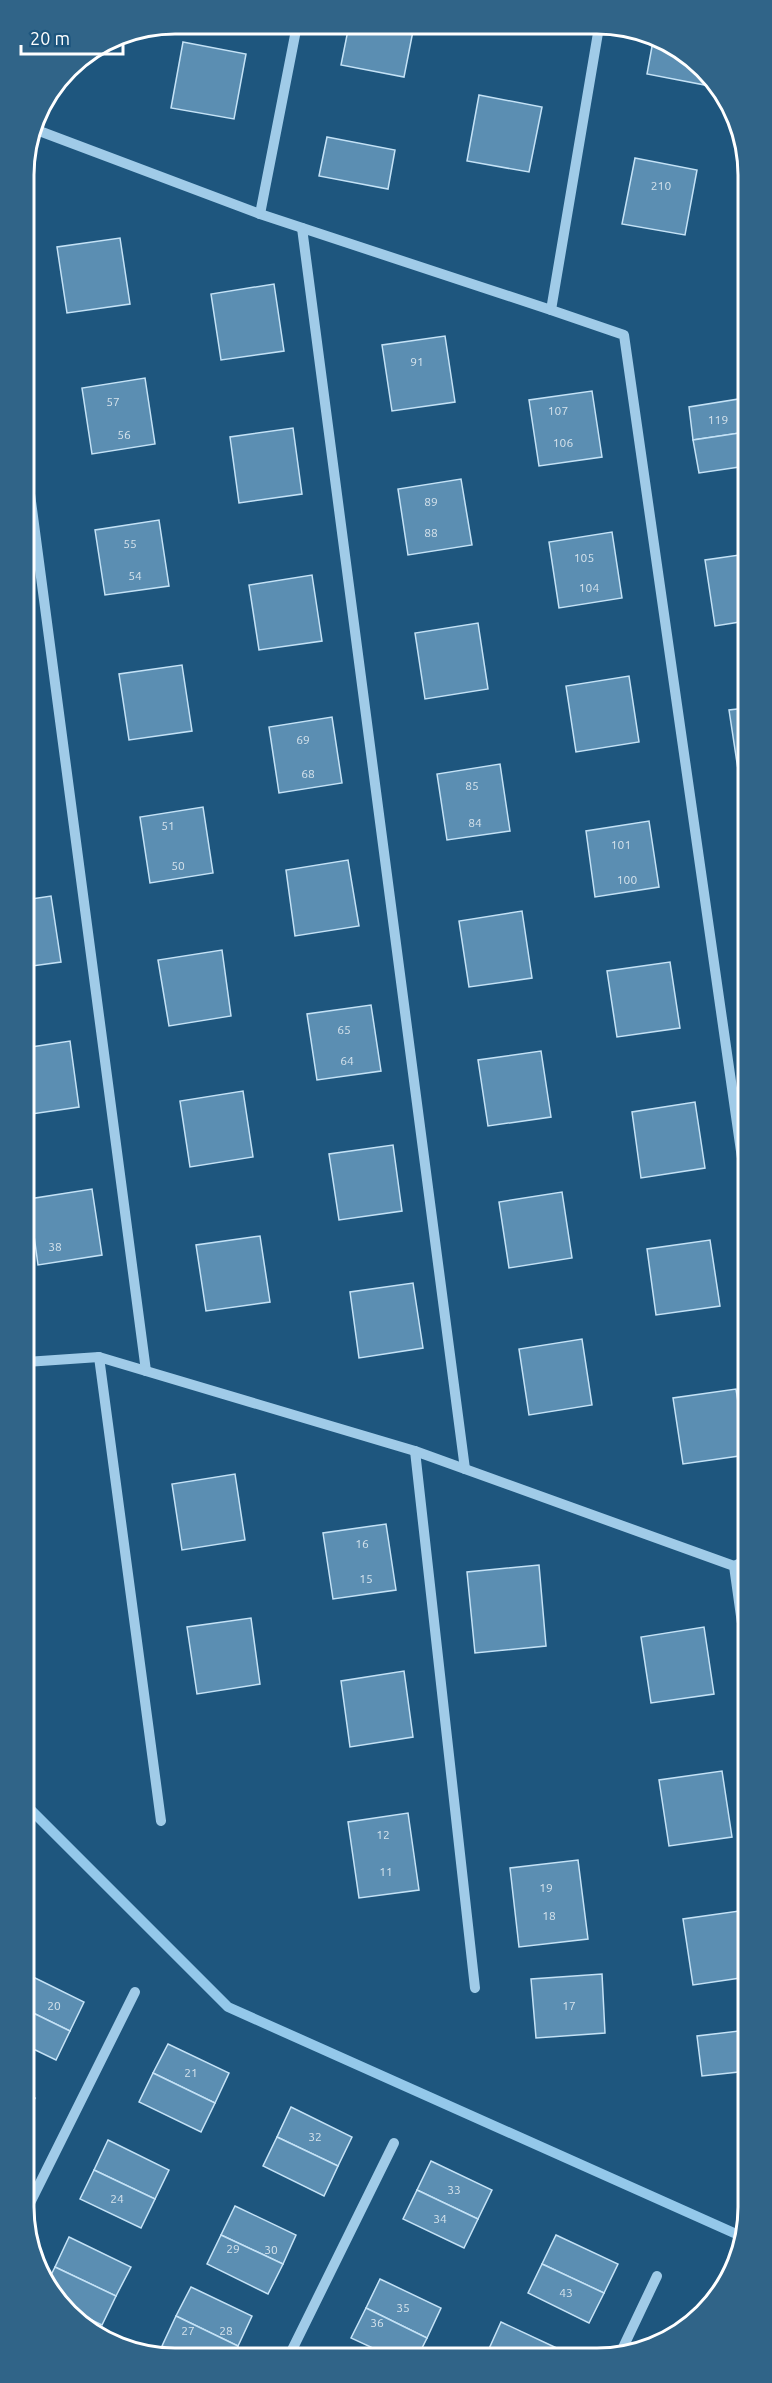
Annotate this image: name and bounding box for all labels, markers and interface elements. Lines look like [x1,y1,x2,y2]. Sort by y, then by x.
scale bar [21,18,123,56]
text: 20 m [30,28,70,48]
house number: 210 [651,179,671,192]
house number: 91 [410,355,424,368]
house number: 57 [106,395,120,408]
house number: 107 [548,404,568,417]
house number: 119 [708,413,728,426]
house number: 56 [117,428,131,441]
house number: 106 [553,436,573,449]
house number: 89 [424,495,438,508]
house number: 88 [424,526,438,539]
house number: 55 [123,537,137,550]
house number: 105 [574,551,594,564]
house number: 54 [128,569,142,582]
house number: 104 [579,581,599,594]
house number: 69 [296,733,310,746]
house number: 68 [301,767,315,780]
house number: 85 [465,779,479,792]
house number: 84 [468,816,482,829]
house number: 51 [161,819,175,832]
house number: 101 [611,838,631,851]
house number: 50 [171,859,185,872]
house number: 100 [617,873,637,886]
house number: 65 [337,1023,351,1036]
house number: 64 [340,1054,354,1067]
house number: 38 [48,1240,62,1253]
house number: 16 [355,1537,369,1550]
house number: 15 [359,1572,373,1585]
house number: 12 [376,1828,390,1841]
house number: 11 [379,1865,393,1878]
house number: 19 [539,1881,553,1894]
house number: 18 [542,1909,556,1922]
house number: 20 [47,1999,61,2012]
house number: 17 [562,1999,576,2012]
house number: 21 [184,2066,198,2079]
house number: 32 [308,2130,322,2143]
house number: 33 [447,2183,461,2196]
house number: 24 [110,2192,124,2205]
house number: 34 [433,2212,447,2225]
house number: 29 [226,2242,240,2255]
house number: 30 [264,2243,278,2256]
house number: 43 [559,2286,573,2299]
house number: 35 [396,2301,410,2314]
house number: 36 [370,2316,384,2329]
house number: 27 [181,2324,195,2337]
house number: 28 [219,2324,233,2337]

